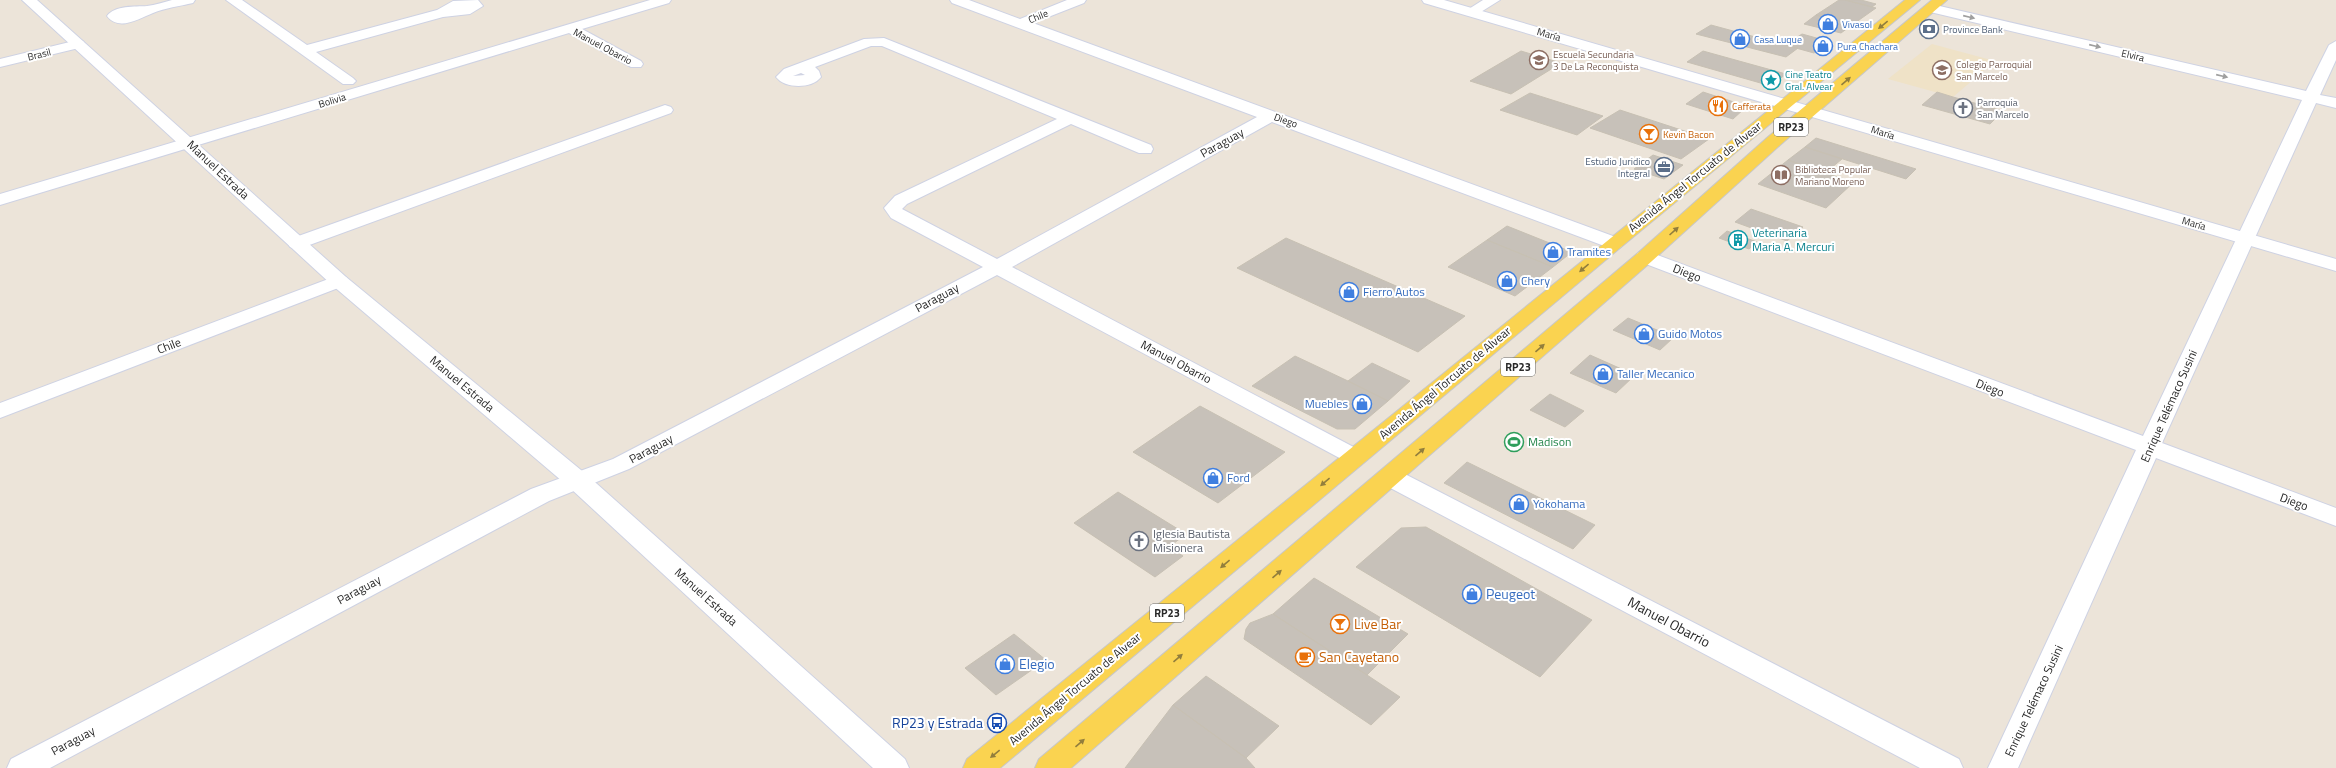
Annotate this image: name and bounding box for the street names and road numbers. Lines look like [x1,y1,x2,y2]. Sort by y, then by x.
street label: Chile [1026,6,1050,27]
street label: María [1535,24,1563,45]
street label: Manuel Obarrio [571,25,635,68]
street label: Brasil [26,44,52,65]
street label: Elvira [2120,46,2146,65]
street label: Bolivia [317,89,348,112]
street label: Diego [1272,109,1300,132]
street label: Avenida Ángel Torcuato de Alvear [1624,117,1766,237]
road number: RP23 [1774,118,1808,136]
street label: María [1869,122,1897,143]
street label: Paraguay [1196,123,1247,162]
street label: Manuel Estrada [183,136,254,204]
street label: María [2180,213,2208,234]
street label: Diego [1670,258,1704,287]
street label: Paraguay [911,278,962,317]
street label: Avenida Ángel Torcuato de Alvear [1375,322,1515,444]
street label: Chile [154,332,184,359]
street label: Manuel Obarrio [1137,335,1215,388]
street label: Enrique Telémaco Susini [2135,346,2202,465]
street label: Manuel Estrada [426,351,499,416]
road number: RP23 [1501,358,1535,376]
street label: Diego [1973,373,2007,402]
street label: Paraguay [625,429,676,468]
street label: Diego [2277,488,2311,515]
street label: Manuel Estrada [670,563,742,630]
street label: Paraguay [333,570,384,609]
street label: Manuel Obarrio [1624,591,1714,652]
road number: RP23 [1150,604,1184,622]
street label: Avenida Ángel Torcuato de Alvear [1005,628,1145,750]
street label: Enrique Telémaco Susini [1999,642,2068,760]
street label: Paraguay [47,721,98,760]

